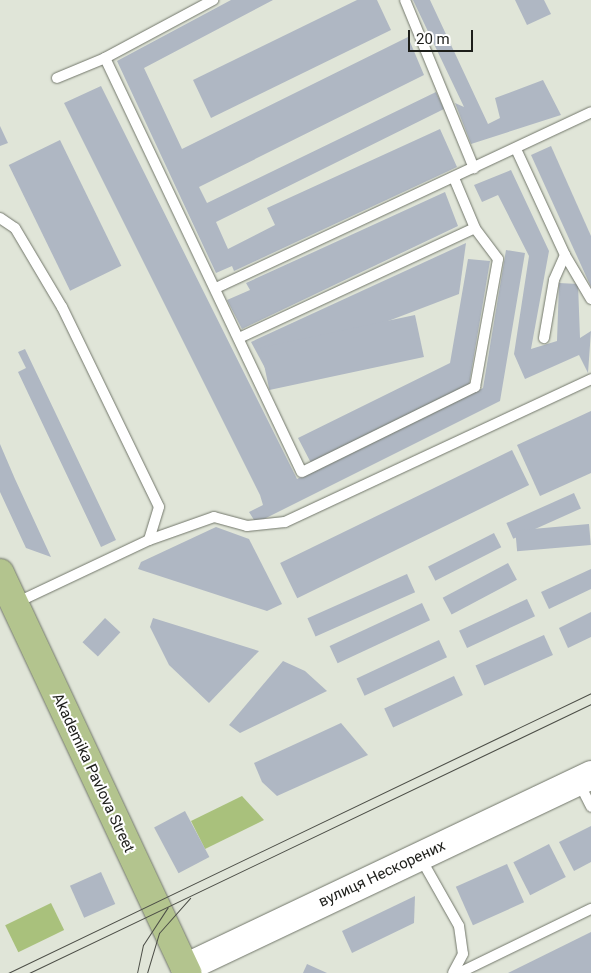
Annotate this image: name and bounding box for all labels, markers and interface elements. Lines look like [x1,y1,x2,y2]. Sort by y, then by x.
scale bar [411,20,476,52]
text: 20 m [416,30,450,48]
street label: Akademika Pavlova Street [48,691,138,855]
street label: вулиця Нескорених [316,837,448,911]

